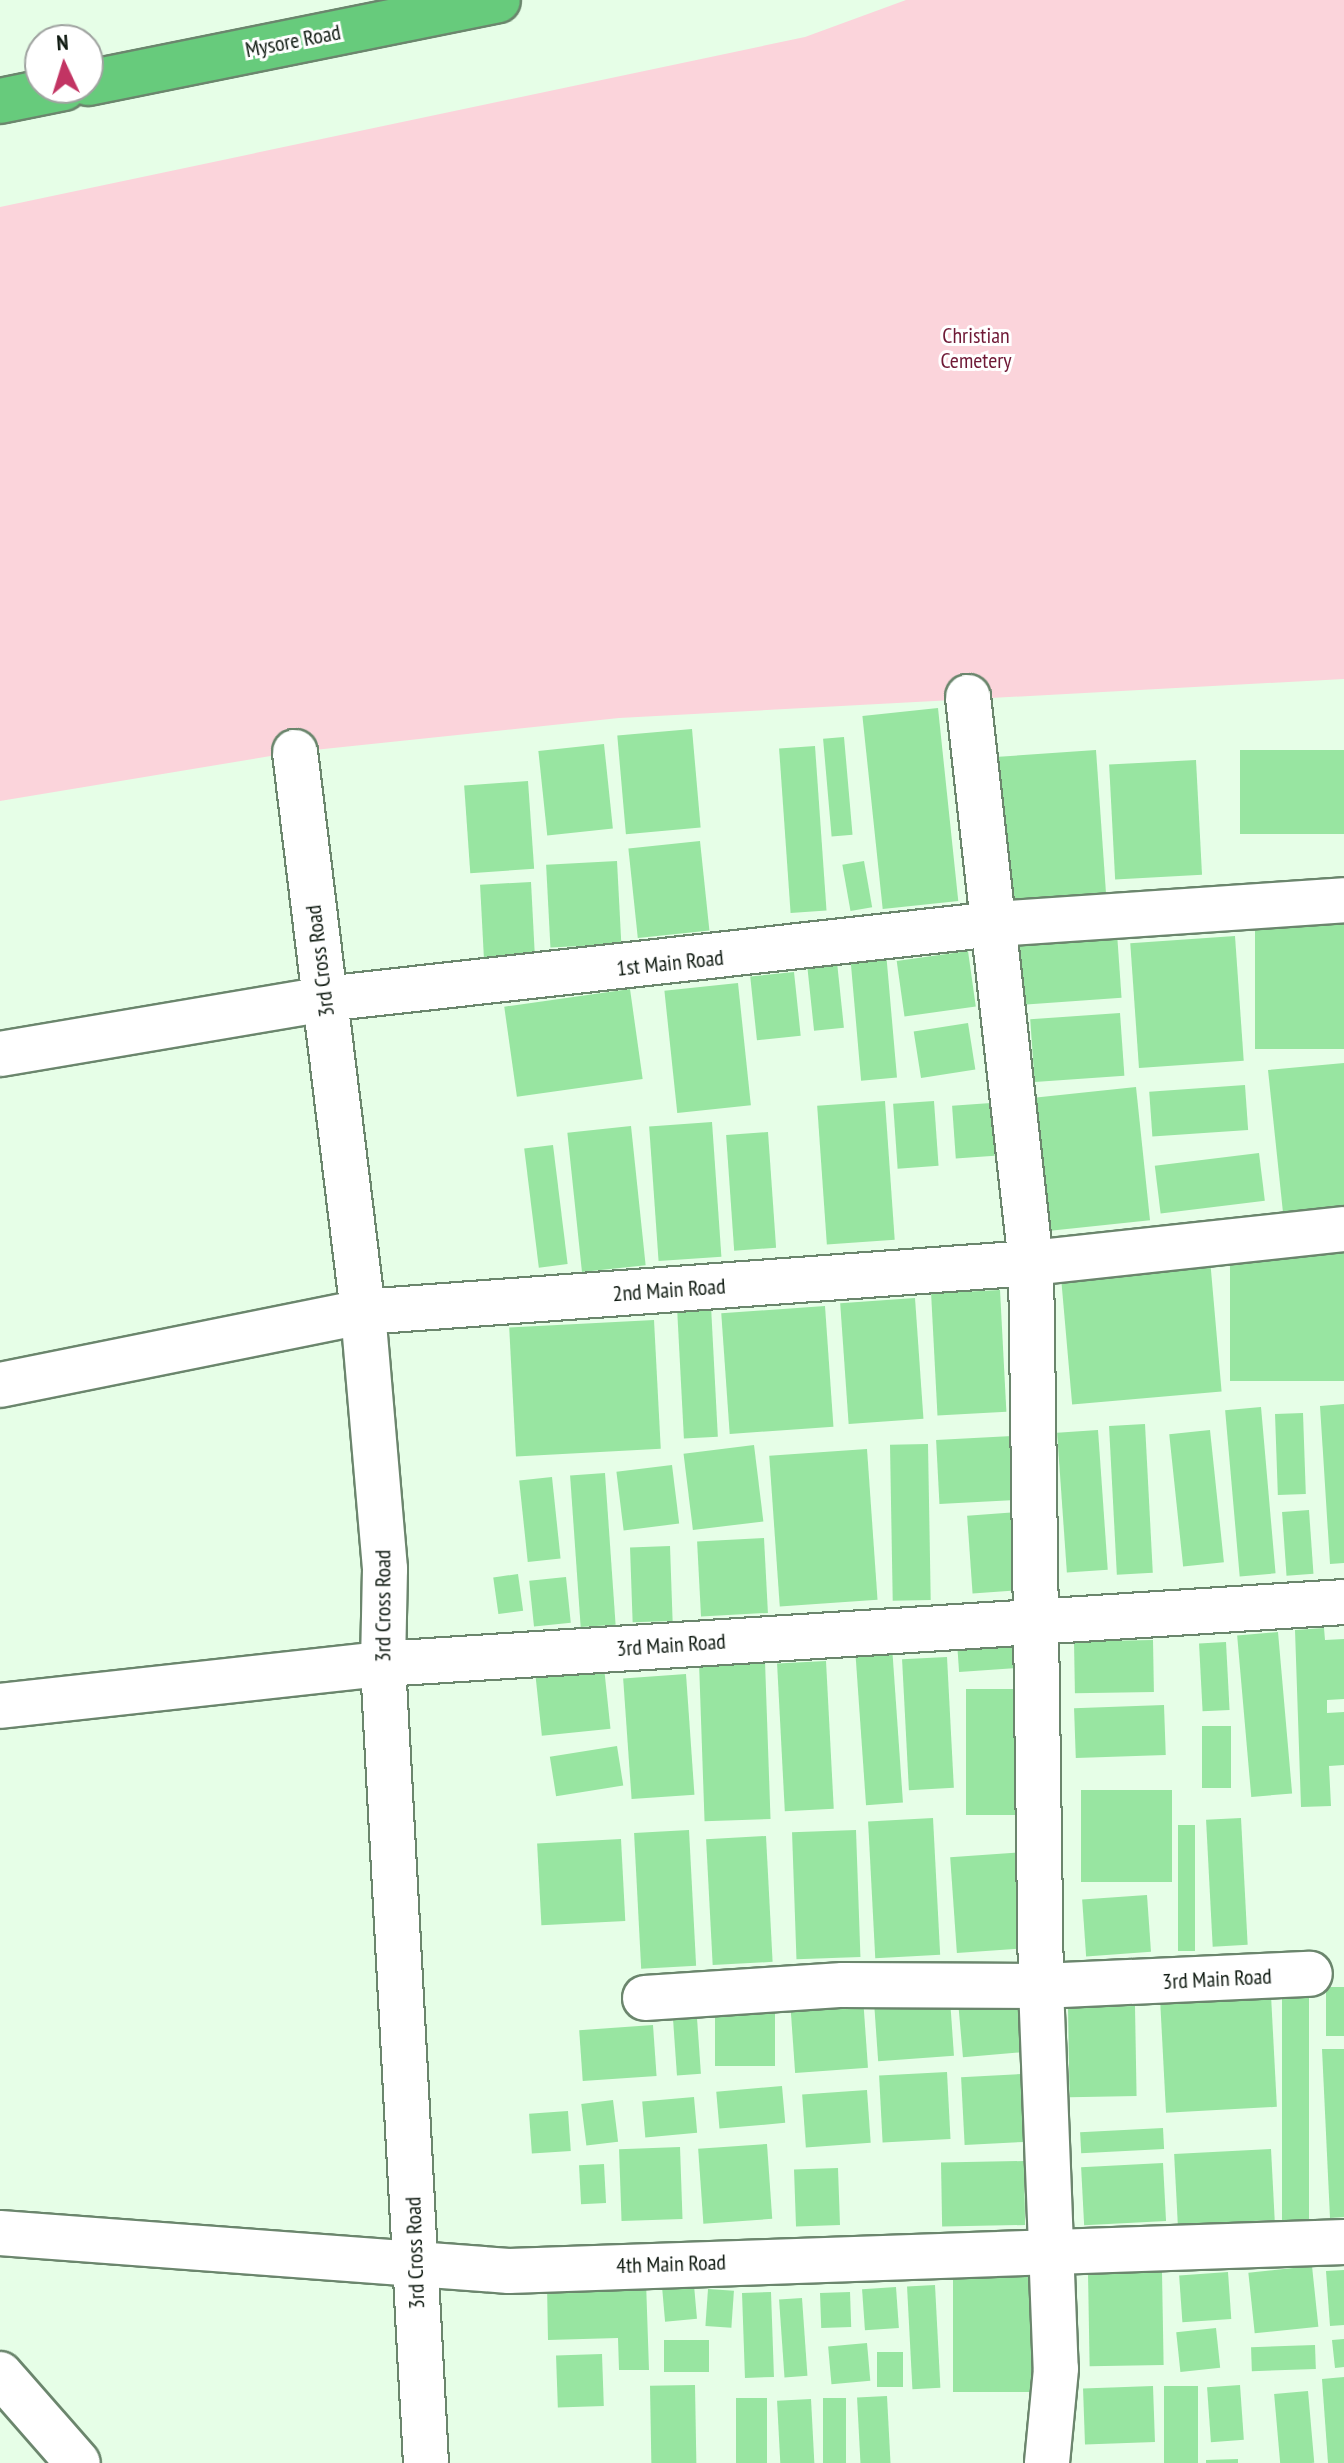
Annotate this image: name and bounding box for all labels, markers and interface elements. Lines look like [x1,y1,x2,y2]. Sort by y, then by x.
street label: Mysore Road [243,19,343,63]
north arrow [24,24,104,104]
text: N [56,28,69,56]
park label: Christian Cemetery [940,322,1012,374]
street label: 3rd Cross Road [300,904,340,1018]
street label: 1st Main Road [615,944,725,982]
street label: 2nd Main Road [612,1273,726,1307]
street label: 3rd Cross Road [370,1550,396,1662]
street label: 3rd Main Road [615,1628,727,1662]
street label: 3rd Main Road [1162,1963,1272,1995]
street label: 3rd Cross Road [400,2196,430,2310]
street label: 4th Main Road [616,2249,726,2279]

